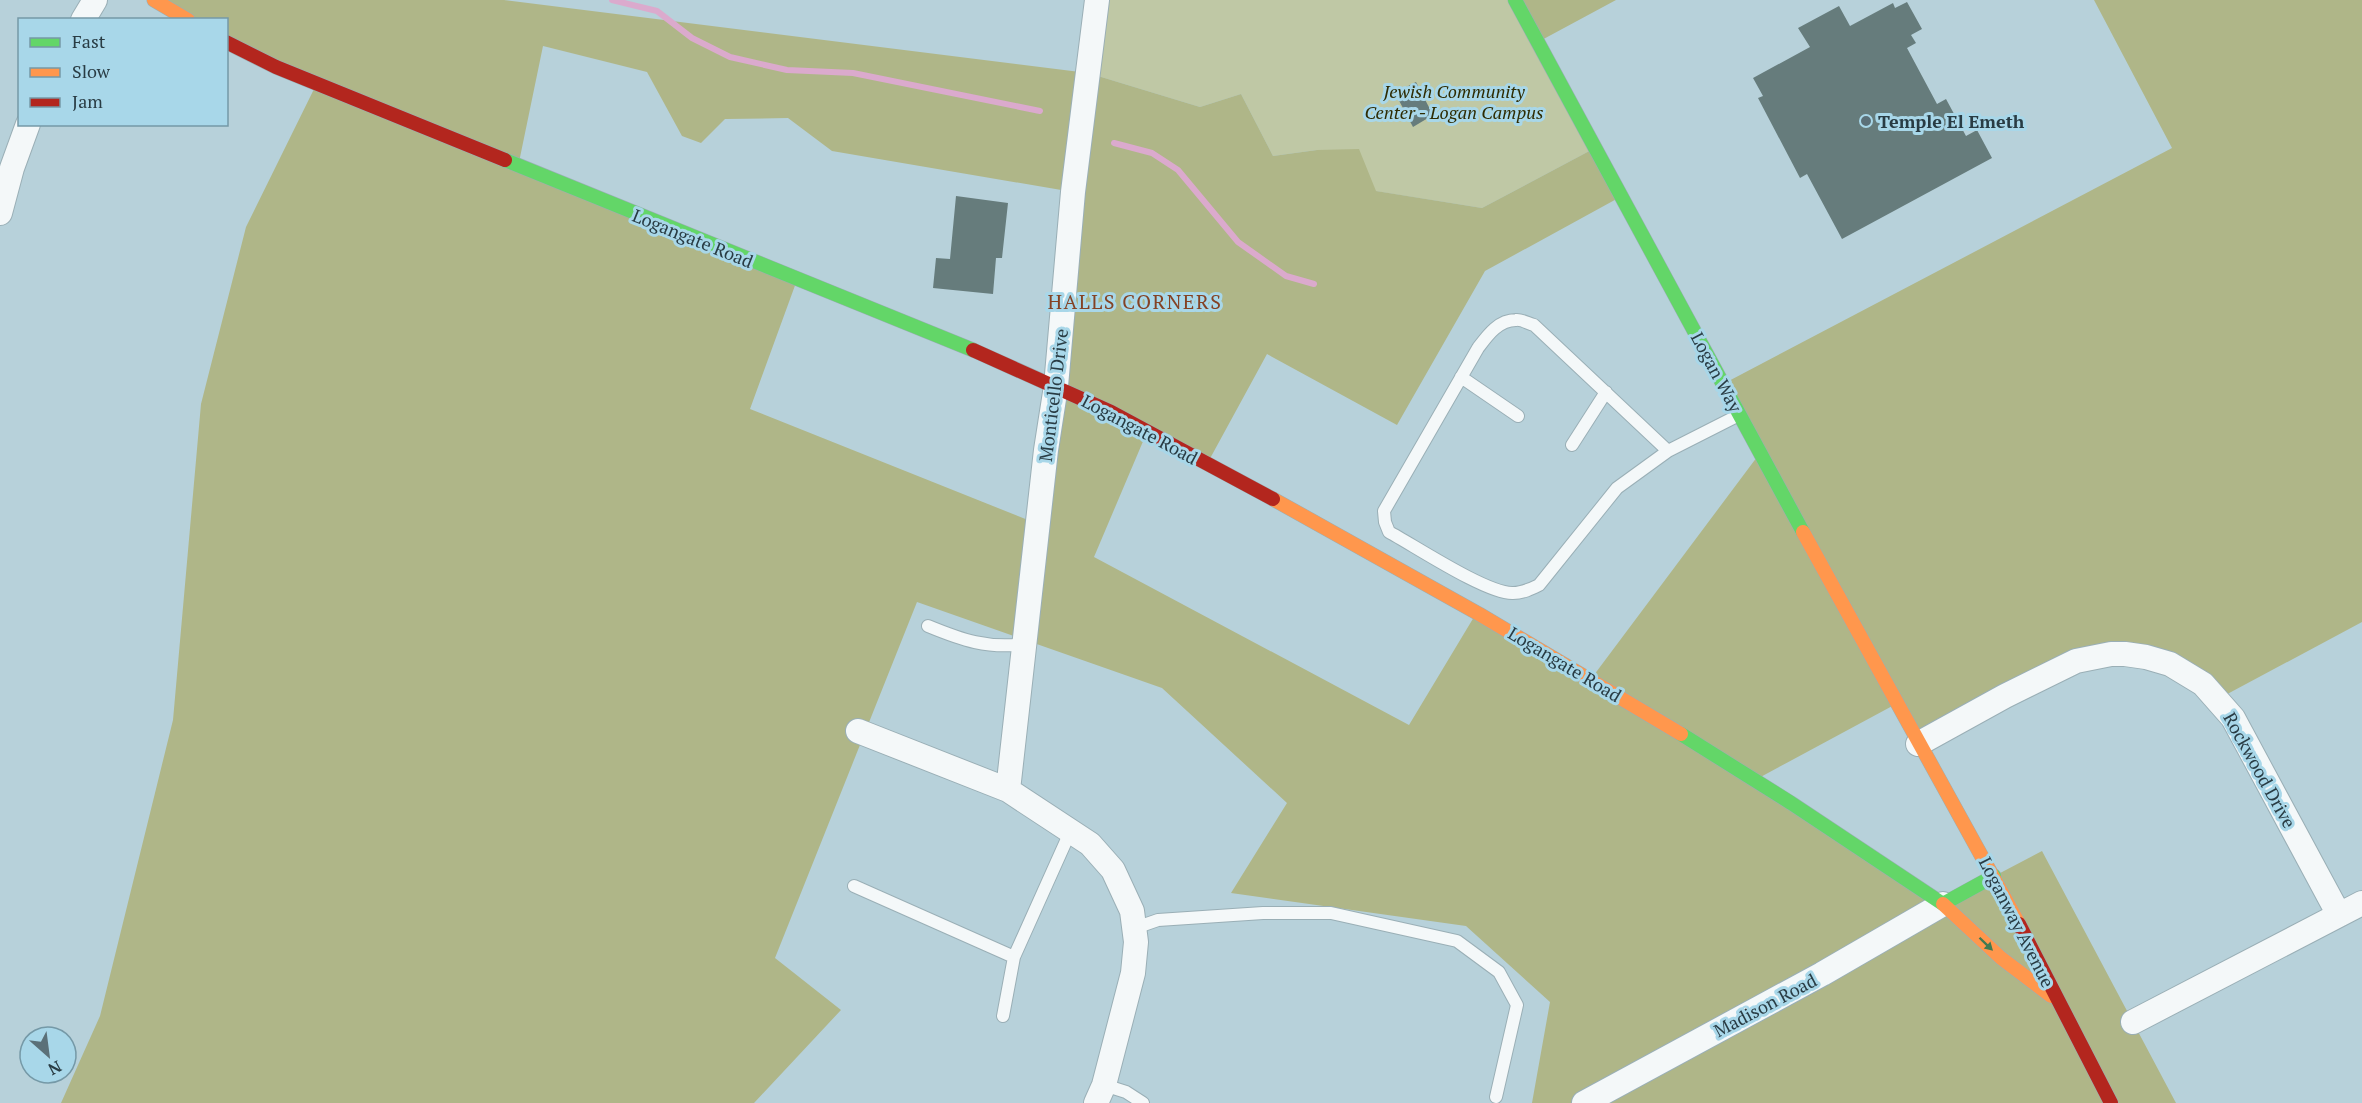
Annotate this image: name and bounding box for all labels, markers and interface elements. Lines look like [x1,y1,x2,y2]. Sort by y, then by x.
legend [18,18,228,126]
text: Fast [72,29,106,53]
text: Slow [72,59,111,83]
park label: Jewish Community Center - Logan Campus [1364,79,1544,124]
text: Jam [72,89,103,113]
place label: Temple El Emeth [1878,109,2025,133]
marker: Temple El Emeth [1859,114,1873,128]
street label: Logangate Road [629,203,757,273]
district label: HALLS CORNERS [1048,288,1222,315]
street label: Monticello Drive [1033,327,1073,463]
street label: Logan Way [1686,328,1749,417]
street label: Logangate Road [1078,388,1202,470]
street label: Logangate Road [1504,621,1626,707]
street label: Rockwood Drive [2218,708,2302,832]
street label: Loganway Avenue [1974,853,2060,991]
one-way arrow [1978,937,1993,951]
street label: Madison Road [1709,968,1821,1042]
north arrow [18,1025,78,1085]
text: N [45,1056,66,1081]

